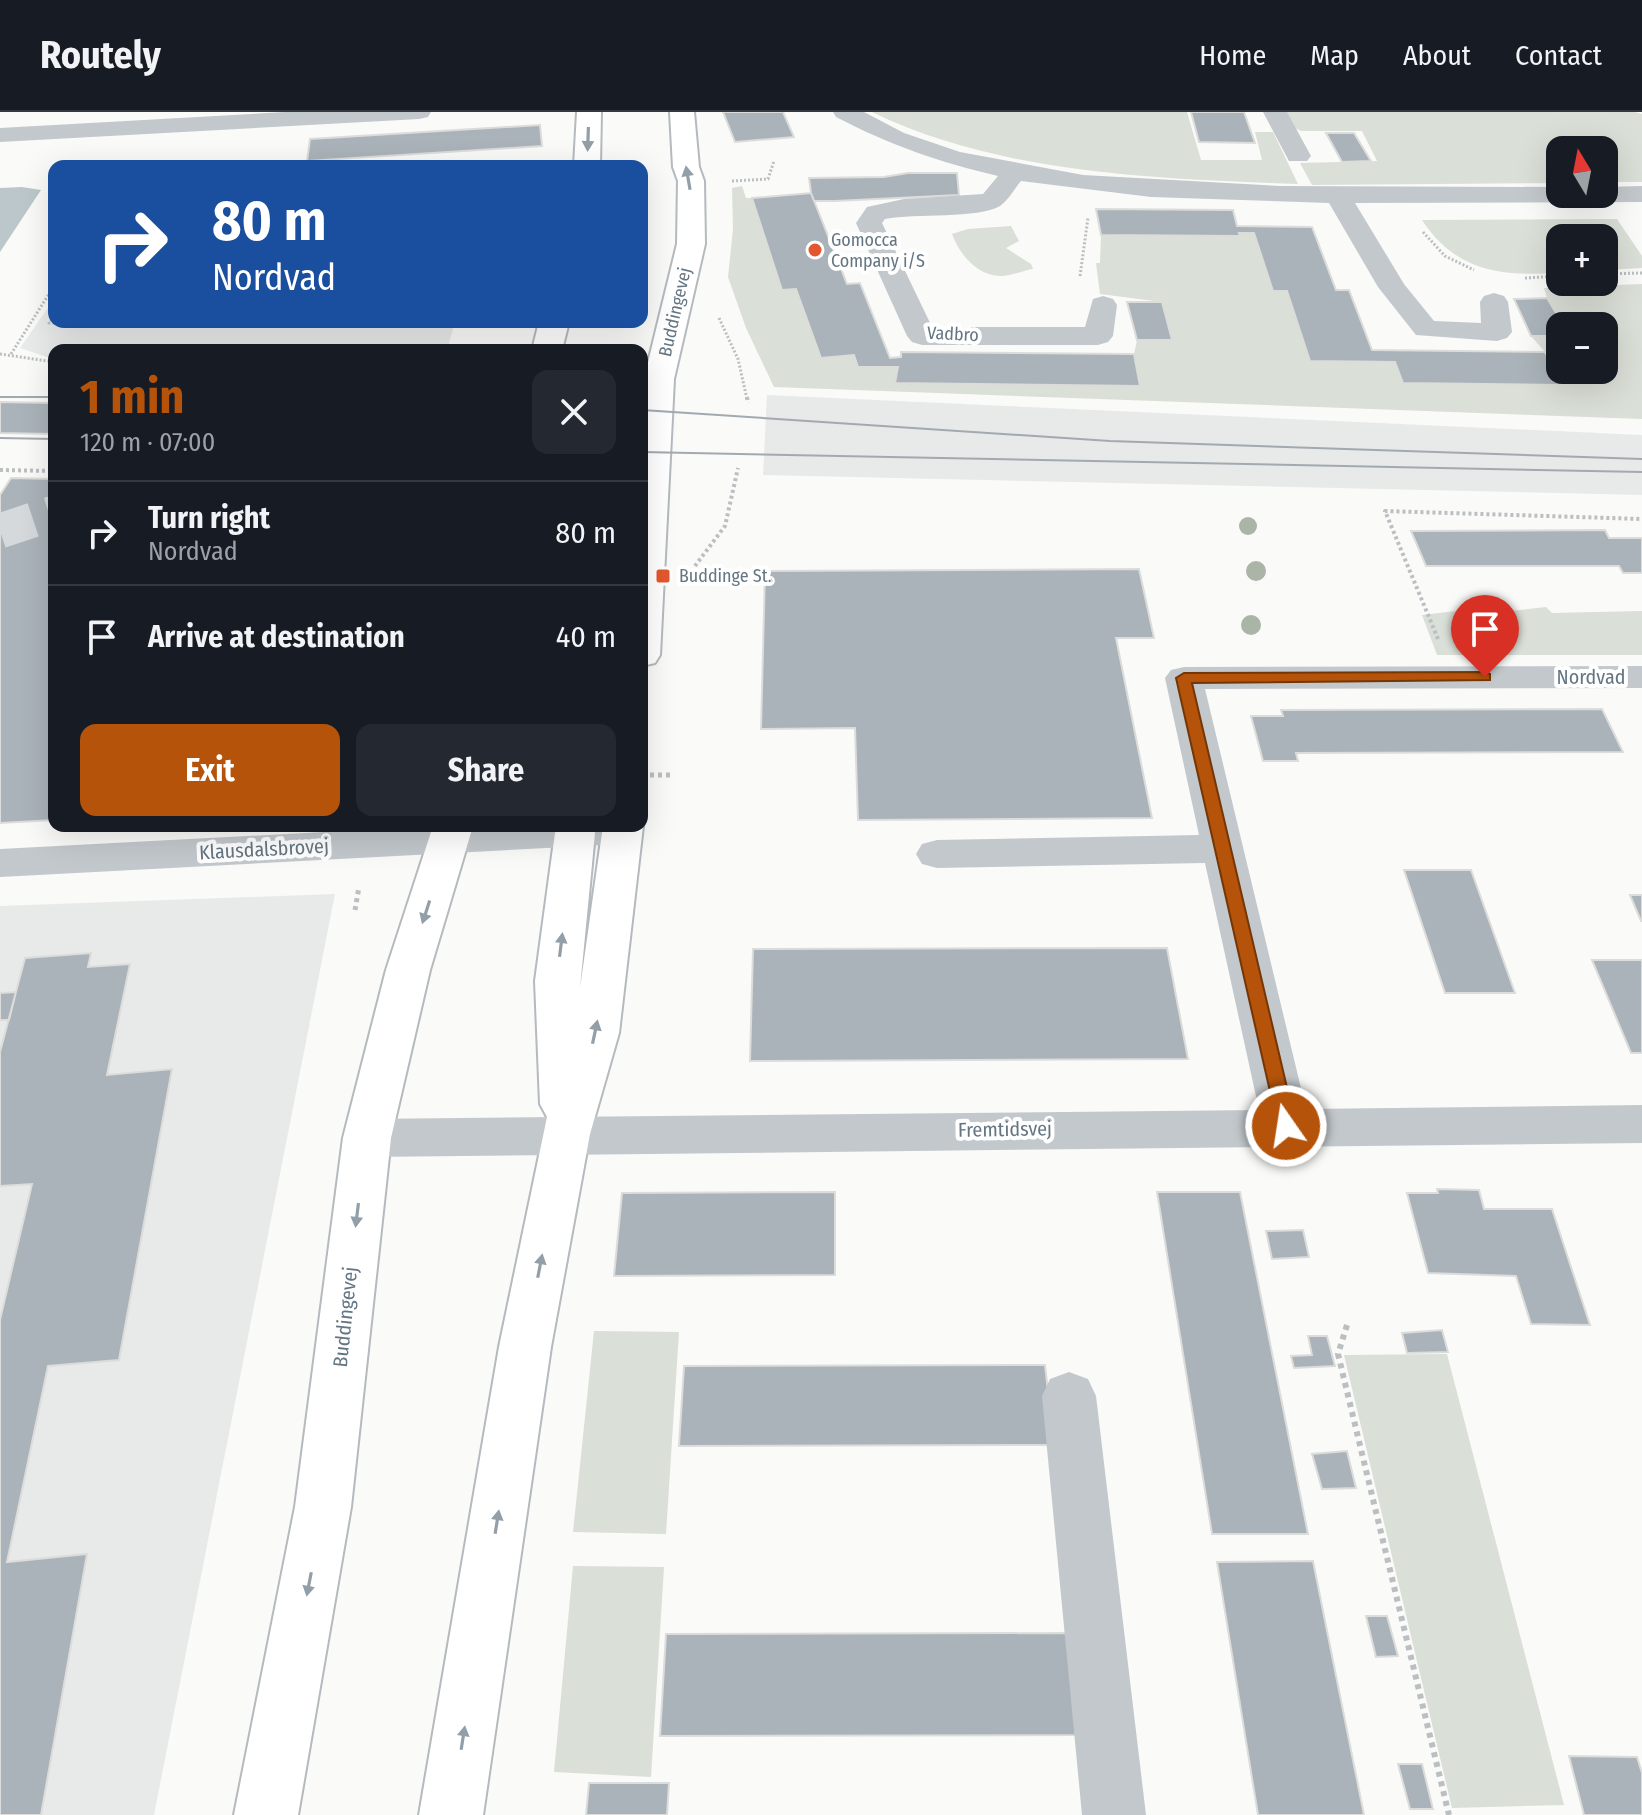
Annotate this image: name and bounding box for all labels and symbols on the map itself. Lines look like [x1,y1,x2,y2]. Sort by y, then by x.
one-way arrow [582,127,595,152]
north arrow [1546,136,1618,208]
one-way arrow [682,165,694,190]
place label: Gomocca Company i/S [831,229,925,272]
marker: Gomocca Company i/S [806,241,824,259]
street label: Buddingevej [654,265,696,359]
street label: Vadbro [927,322,979,346]
place label: Buddinge St. [679,565,772,587]
marker: Buddinge St. [654,567,672,585]
pin [1451,595,1519,677]
street label: Nordvad [1557,665,1625,689]
street label: Klausdalsbrovej [198,834,330,864]
one-way arrow [419,901,432,925]
one-way arrow [555,932,568,957]
one-way arrow [589,1019,602,1044]
position arrow [1244,1084,1328,1168]
street label: Fremtidsvej [958,1116,1052,1142]
one-way arrow [350,1203,363,1228]
one-way arrow [535,1253,547,1278]
street label: Buddingevej [328,1265,362,1369]
one-way arrow [491,1509,504,1534]
one-way arrow [302,1571,315,1596]
one-way arrow [457,1725,470,1750]

